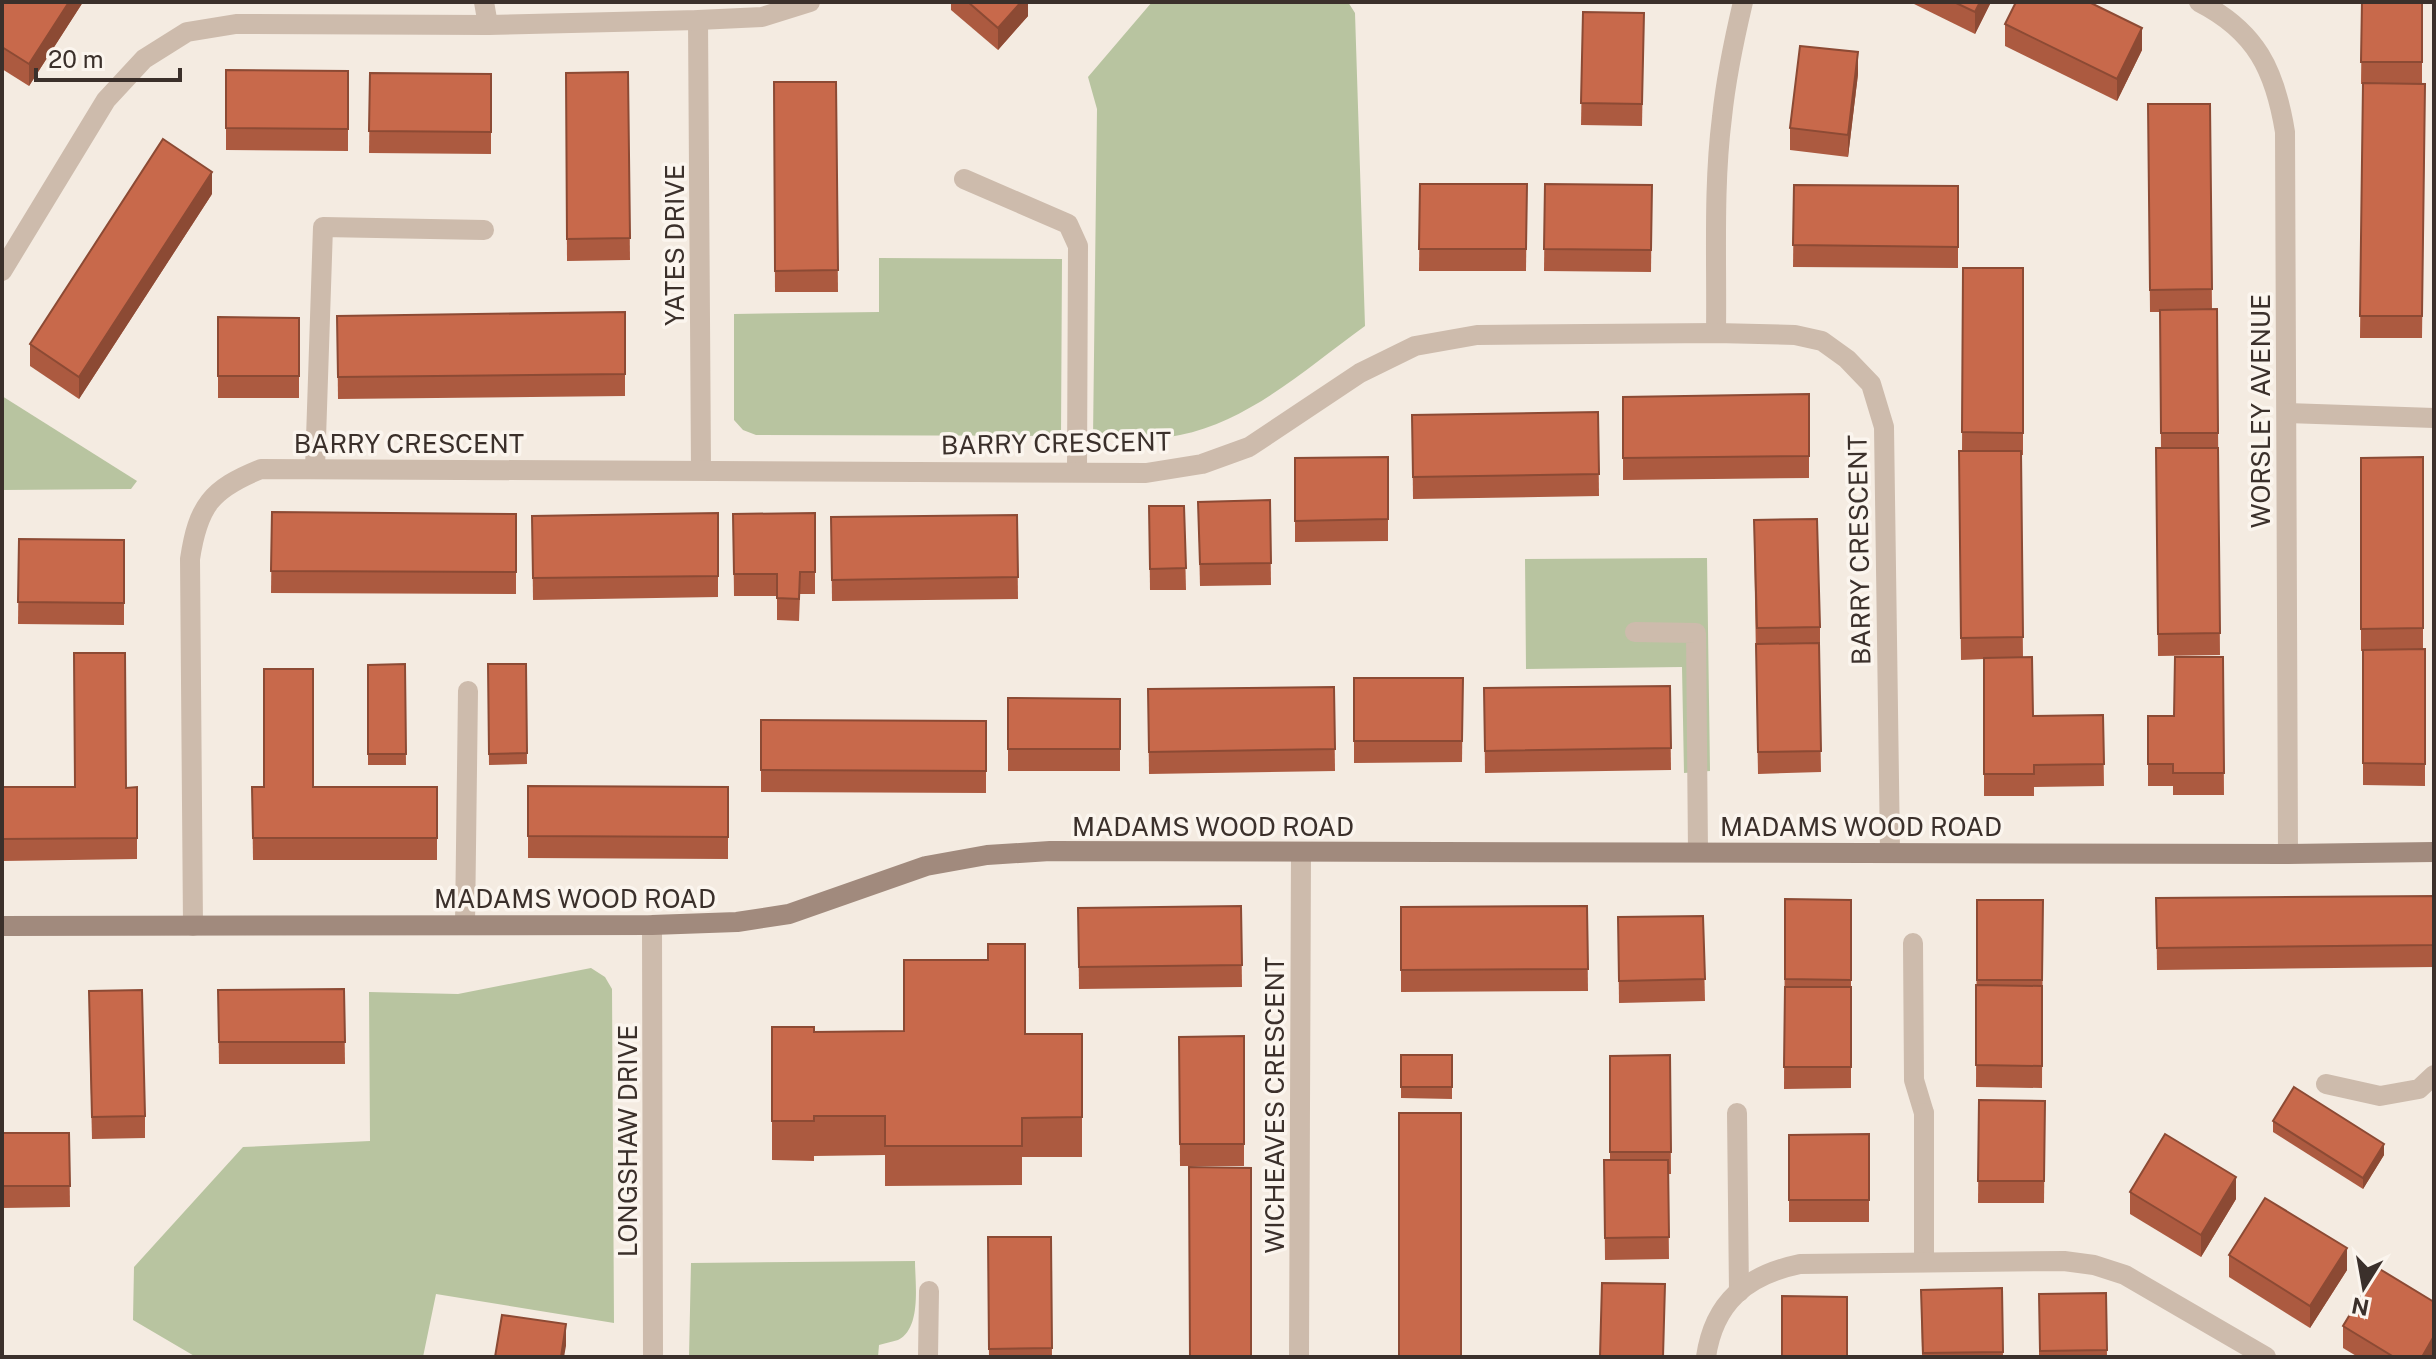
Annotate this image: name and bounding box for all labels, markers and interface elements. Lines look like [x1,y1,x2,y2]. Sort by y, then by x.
scale bar [36,32,180,82]
text: 20 m [48,45,104,73]
street label: YATES DRIVE [659,164,690,326]
street label: WORSLEY AVENUE [2245,294,2276,528]
street label: BARRY CRESCENT [941,425,1171,461]
street label: BARRY CRESCENT [294,428,524,459]
street label: BARRY CRESCENT [1841,435,1877,665]
street label: MADAMS WOOD ROAD [1072,811,1354,842]
street label: MADAMS WOOD ROAD [1720,811,2002,842]
street label: MADAMS WOOD ROAD [434,883,716,914]
street label: WICHEAVES CRESCENT [1259,957,1290,1253]
street label: LONGSHAW DRIVE [612,1025,643,1257]
north arrow [2324,1247,2404,1327]
text: N [2349,1292,2371,1321]

